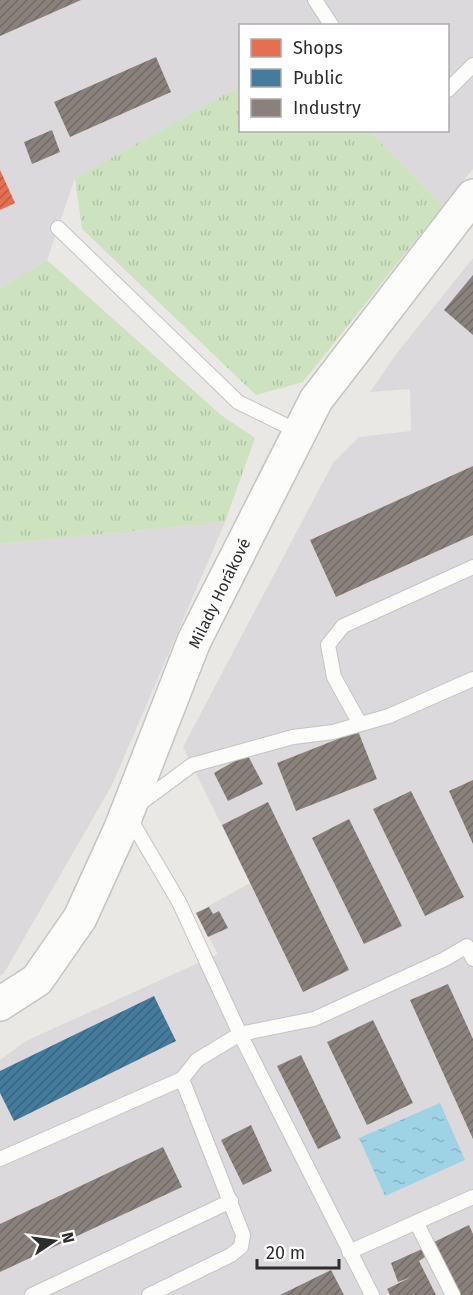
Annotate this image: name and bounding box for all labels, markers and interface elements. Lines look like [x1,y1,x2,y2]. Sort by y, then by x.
legend [239,24,449,132]
text: Shops [293,37,343,59]
text: Public [293,67,343,89]
text: Industry [293,97,361,119]
street label: Milady Horákové [185,535,254,651]
north arrow [24,1211,84,1271]
text: N [58,1230,79,1245]
scale bar [257,1232,340,1270]
text: 20 m [266,1242,305,1264]

